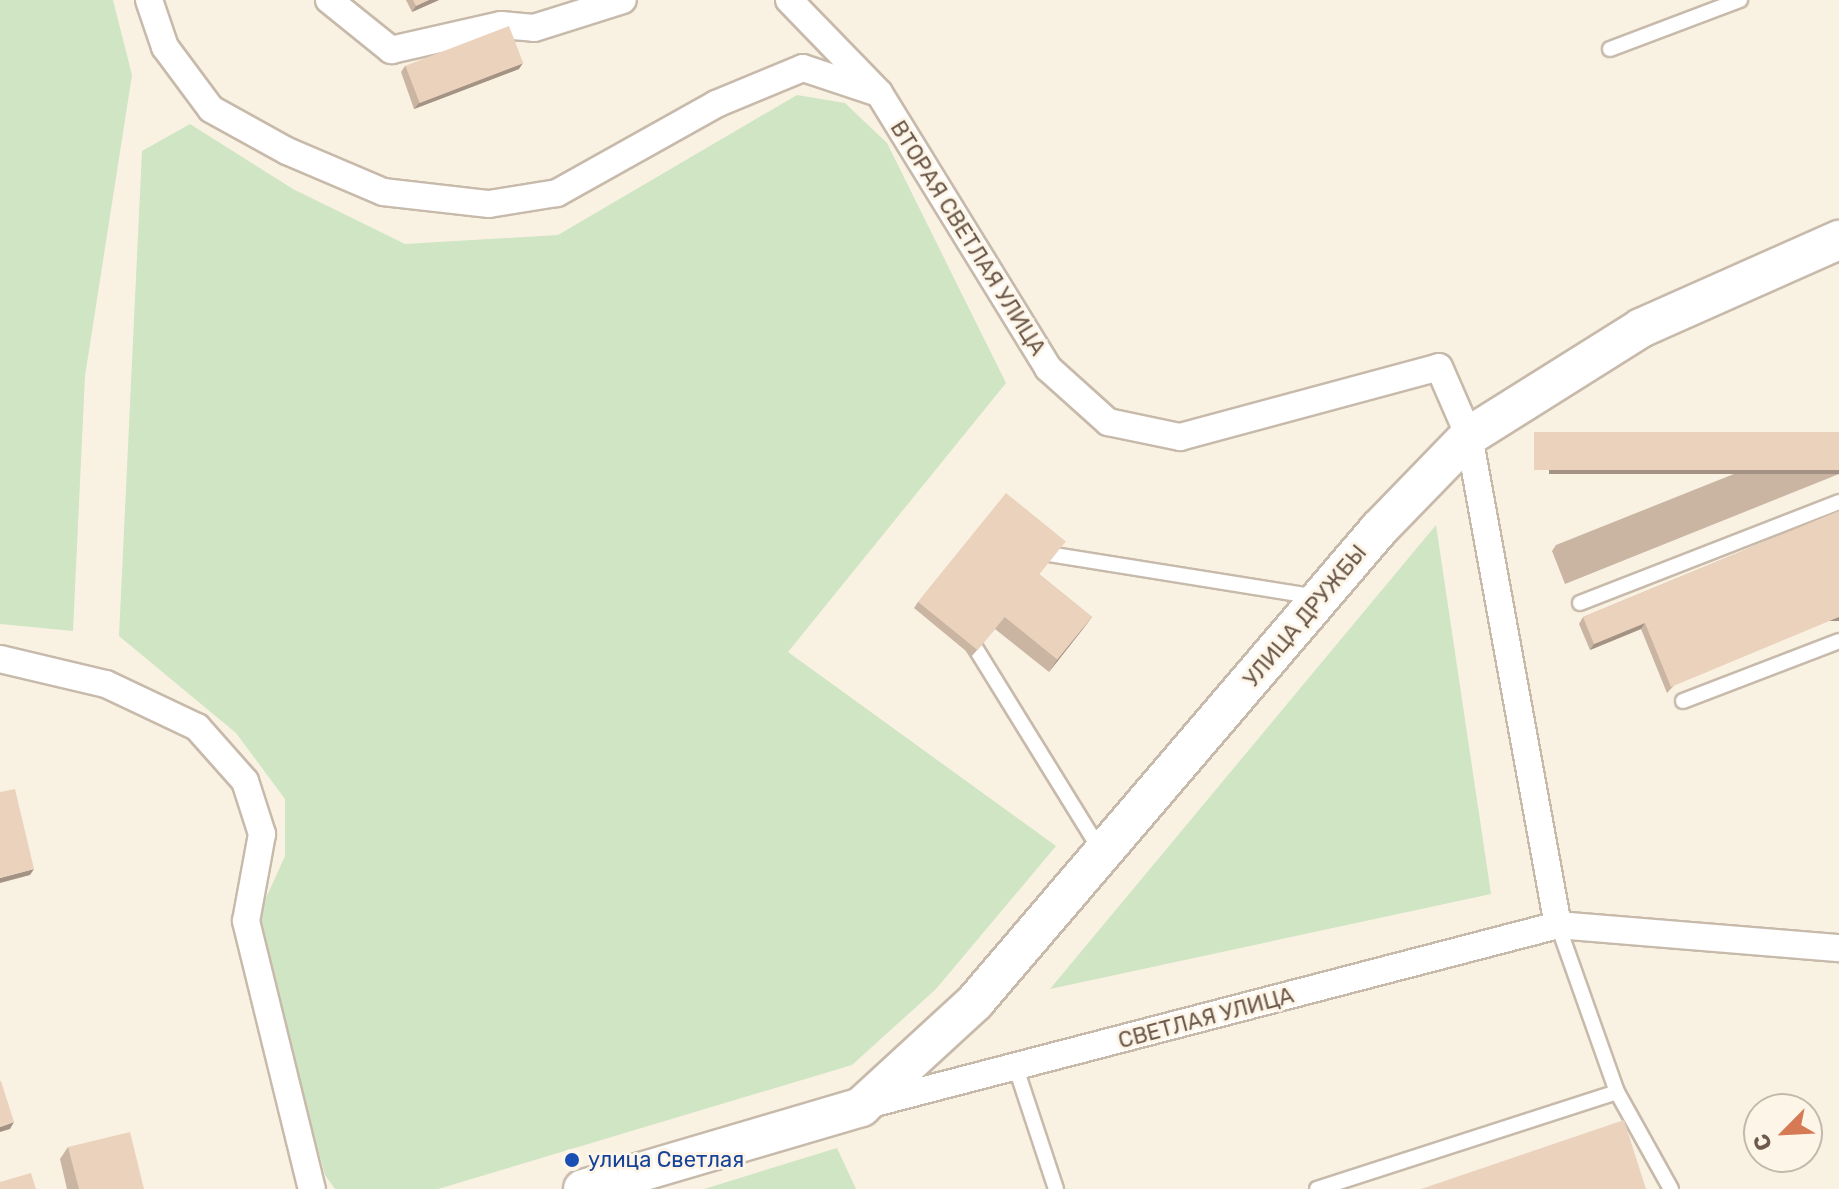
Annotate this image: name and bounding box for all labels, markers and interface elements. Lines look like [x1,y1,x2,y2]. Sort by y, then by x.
street label: ВТОРАЯ СВЕТЛАЯ УЛИЦА [885,116,1051,360]
street label: УЛИЦА ДРУЖБЫ [1238,540,1372,692]
street label: СВЕТЛАЯ УЛИЦА [1115,982,1297,1054]
north arrow [1743,1093,1823,1173]
text: С [1747,1130,1778,1155]
place label: улица Светлая [588,1147,744,1173]
marker: улица Светлая [563,1151,581,1169]

